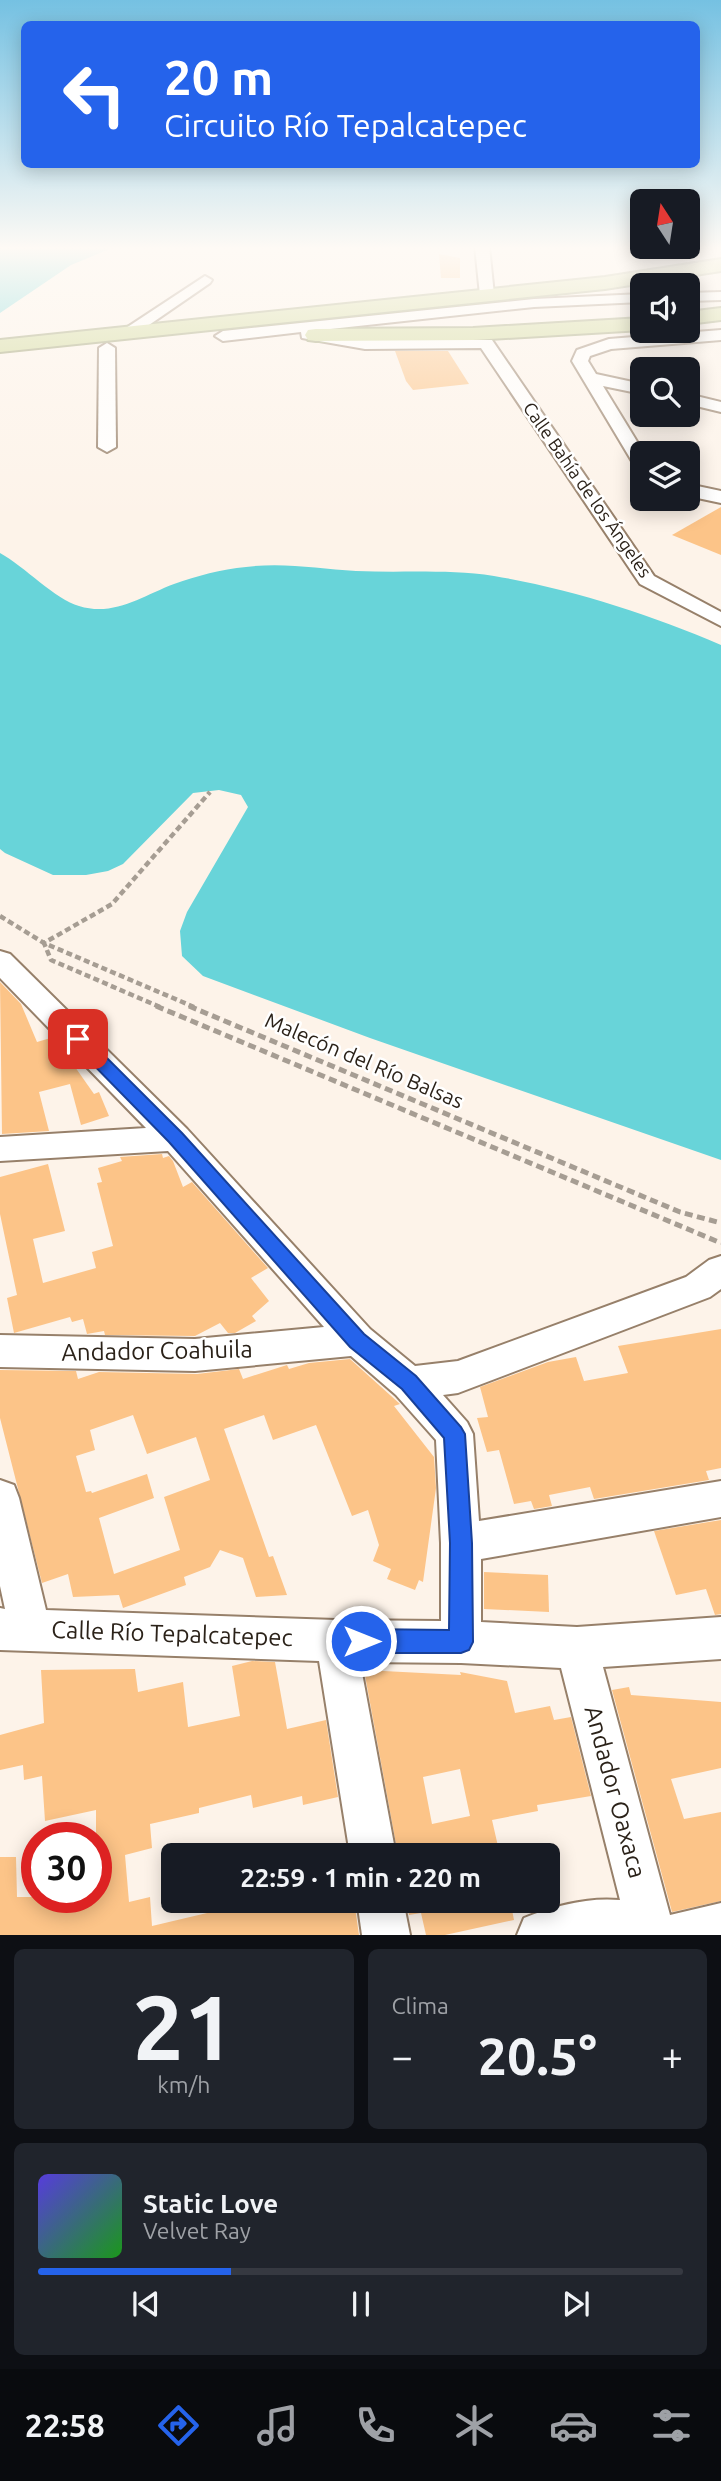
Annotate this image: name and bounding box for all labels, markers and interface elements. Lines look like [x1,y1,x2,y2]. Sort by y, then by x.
icon: left [49,49,140,140]
text: 20 m [164,49,273,104]
text: Circuito Río Tepalcatepec [164,107,527,143]
north arrow [630,189,700,259]
map controls [630,189,700,511]
button: sound [630,273,700,343]
button: search [630,357,700,427]
street label: Calle Bahía de los Ángeles [520,398,657,581]
button: layers [630,441,700,511]
street label: Malecón del Río Balsas [262,1007,467,1113]
pin [48,1009,108,1069]
icon: arrive [59,1020,97,1058]
street label: Andador Coahuila [61,1335,253,1366]
position arrow [324,1604,398,1678]
street label: Calle Río Tepalcatepec [51,1616,293,1651]
street label: Andador Oaxaca [580,1703,651,1881]
speed limit sign: 30 [21,1822,112,1913]
text: 22:59 · 1 min · 220 m [240,1863,481,1892]
text: 21 [132,1975,235,2077]
text: Clima [392,1993,449,2018]
text: 20.5° [478,2027,597,2085]
text: − [392,2035,413,2077]
text: + [662,2035,683,2077]
text: km/h [157,2072,210,2097]
text: Static Love [143,2189,278,2218]
text: Velvet Ray [143,2218,251,2243]
icon: previous [127,2285,165,2323]
icon: pause [342,2285,380,2323]
icon: next [557,2285,595,2323]
icon: directions [154,2401,203,2450]
icon: music [253,2401,302,2450]
icon: phone [351,2401,400,2450]
icon: climate [450,2401,499,2450]
icon: car [549,2401,598,2450]
icon: filters [647,2401,696,2450]
text: 22:58 [25,2407,105,2443]

